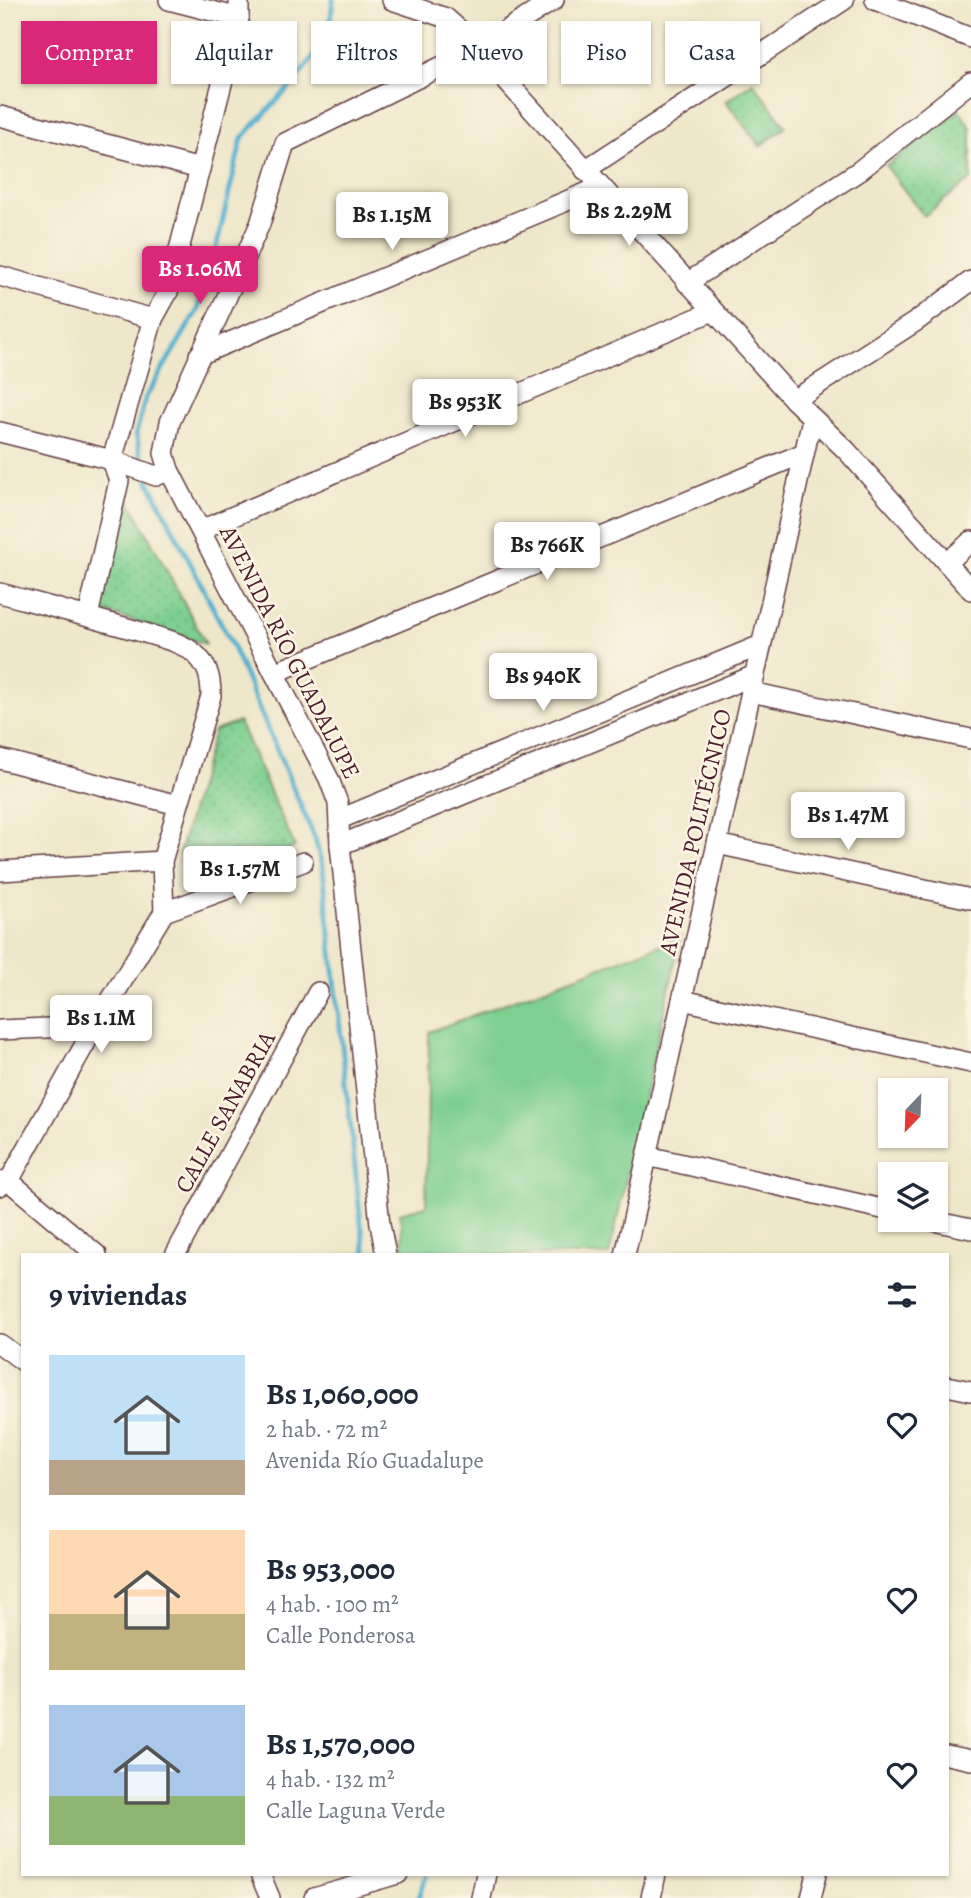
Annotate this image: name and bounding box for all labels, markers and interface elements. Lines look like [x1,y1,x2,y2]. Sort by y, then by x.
chip: Comprar [21,21,157,84]
chip: Alquilar [171,21,297,84]
chip: Filtros [311,21,422,84]
chip: Nuevo [436,21,547,84]
chip: Piso [561,21,651,84]
chip: Casa [665,21,760,84]
pin: Bs 2.29M [557,188,701,248]
pin: Bs 1.15M [320,192,464,252]
text: Bs 2.29M [586,195,672,226]
text: Bs 1.15M [352,199,432,230]
pin: Bs 1.06M [128,246,272,306]
text: Bs 1.06M [158,253,242,284]
pin: Bs 953K [400,380,530,439]
text: Bs 953K [428,386,502,417]
street label: AVENIDA RÍO GUADALUPE [212,519,368,784]
pin: Bs 766K [482,522,612,582]
text: Bs 766K [510,529,584,560]
pin: Bs 940K [478,654,608,713]
text: Bs 940K [505,660,581,691]
street label: AVENIDA POLITÉCNICO [651,706,739,959]
pin: Bs 1.47M [776,792,920,852]
text: Bs 1.47M [807,799,889,830]
pin: Bs 1.57M [168,846,312,906]
text: Bs 1.57M [199,853,281,884]
pin: Bs 1.1M [36,996,166,1055]
text: Bs 1.1M [66,1002,136,1033]
street label: CALLE SANABRIA [167,1024,283,1199]
north arrow [878,1078,948,1148]
map controls [878,1078,948,1232]
button: layers [878,1162,948,1232]
text: 9 viviendas [49,1275,187,1315]
icon: filters [883,1276,921,1314]
text: Bs 1,060,000 [266,1374,419,1414]
icon: home [105,1383,189,1467]
icon: heart [883,1406,921,1444]
text: 2 hab. · 72 m² [266,1414,387,1445]
text: Avenida Río Guadalupe [266,1445,484,1476]
text: Bs 953,000 [266,1549,395,1589]
icon: home [105,1558,189,1642]
icon: heart [883,1581,921,1619]
text: 4 hab. · 100 m² [266,1589,399,1620]
text: Calle Ponderosa [266,1620,416,1651]
text: Bs 1,570,000 [266,1724,415,1764]
icon: home [105,1733,189,1817]
icon: heart [883,1756,921,1794]
text: 4 hab. · 132 m² [266,1764,395,1795]
text: Calle Laguna Verde [266,1795,445,1826]

